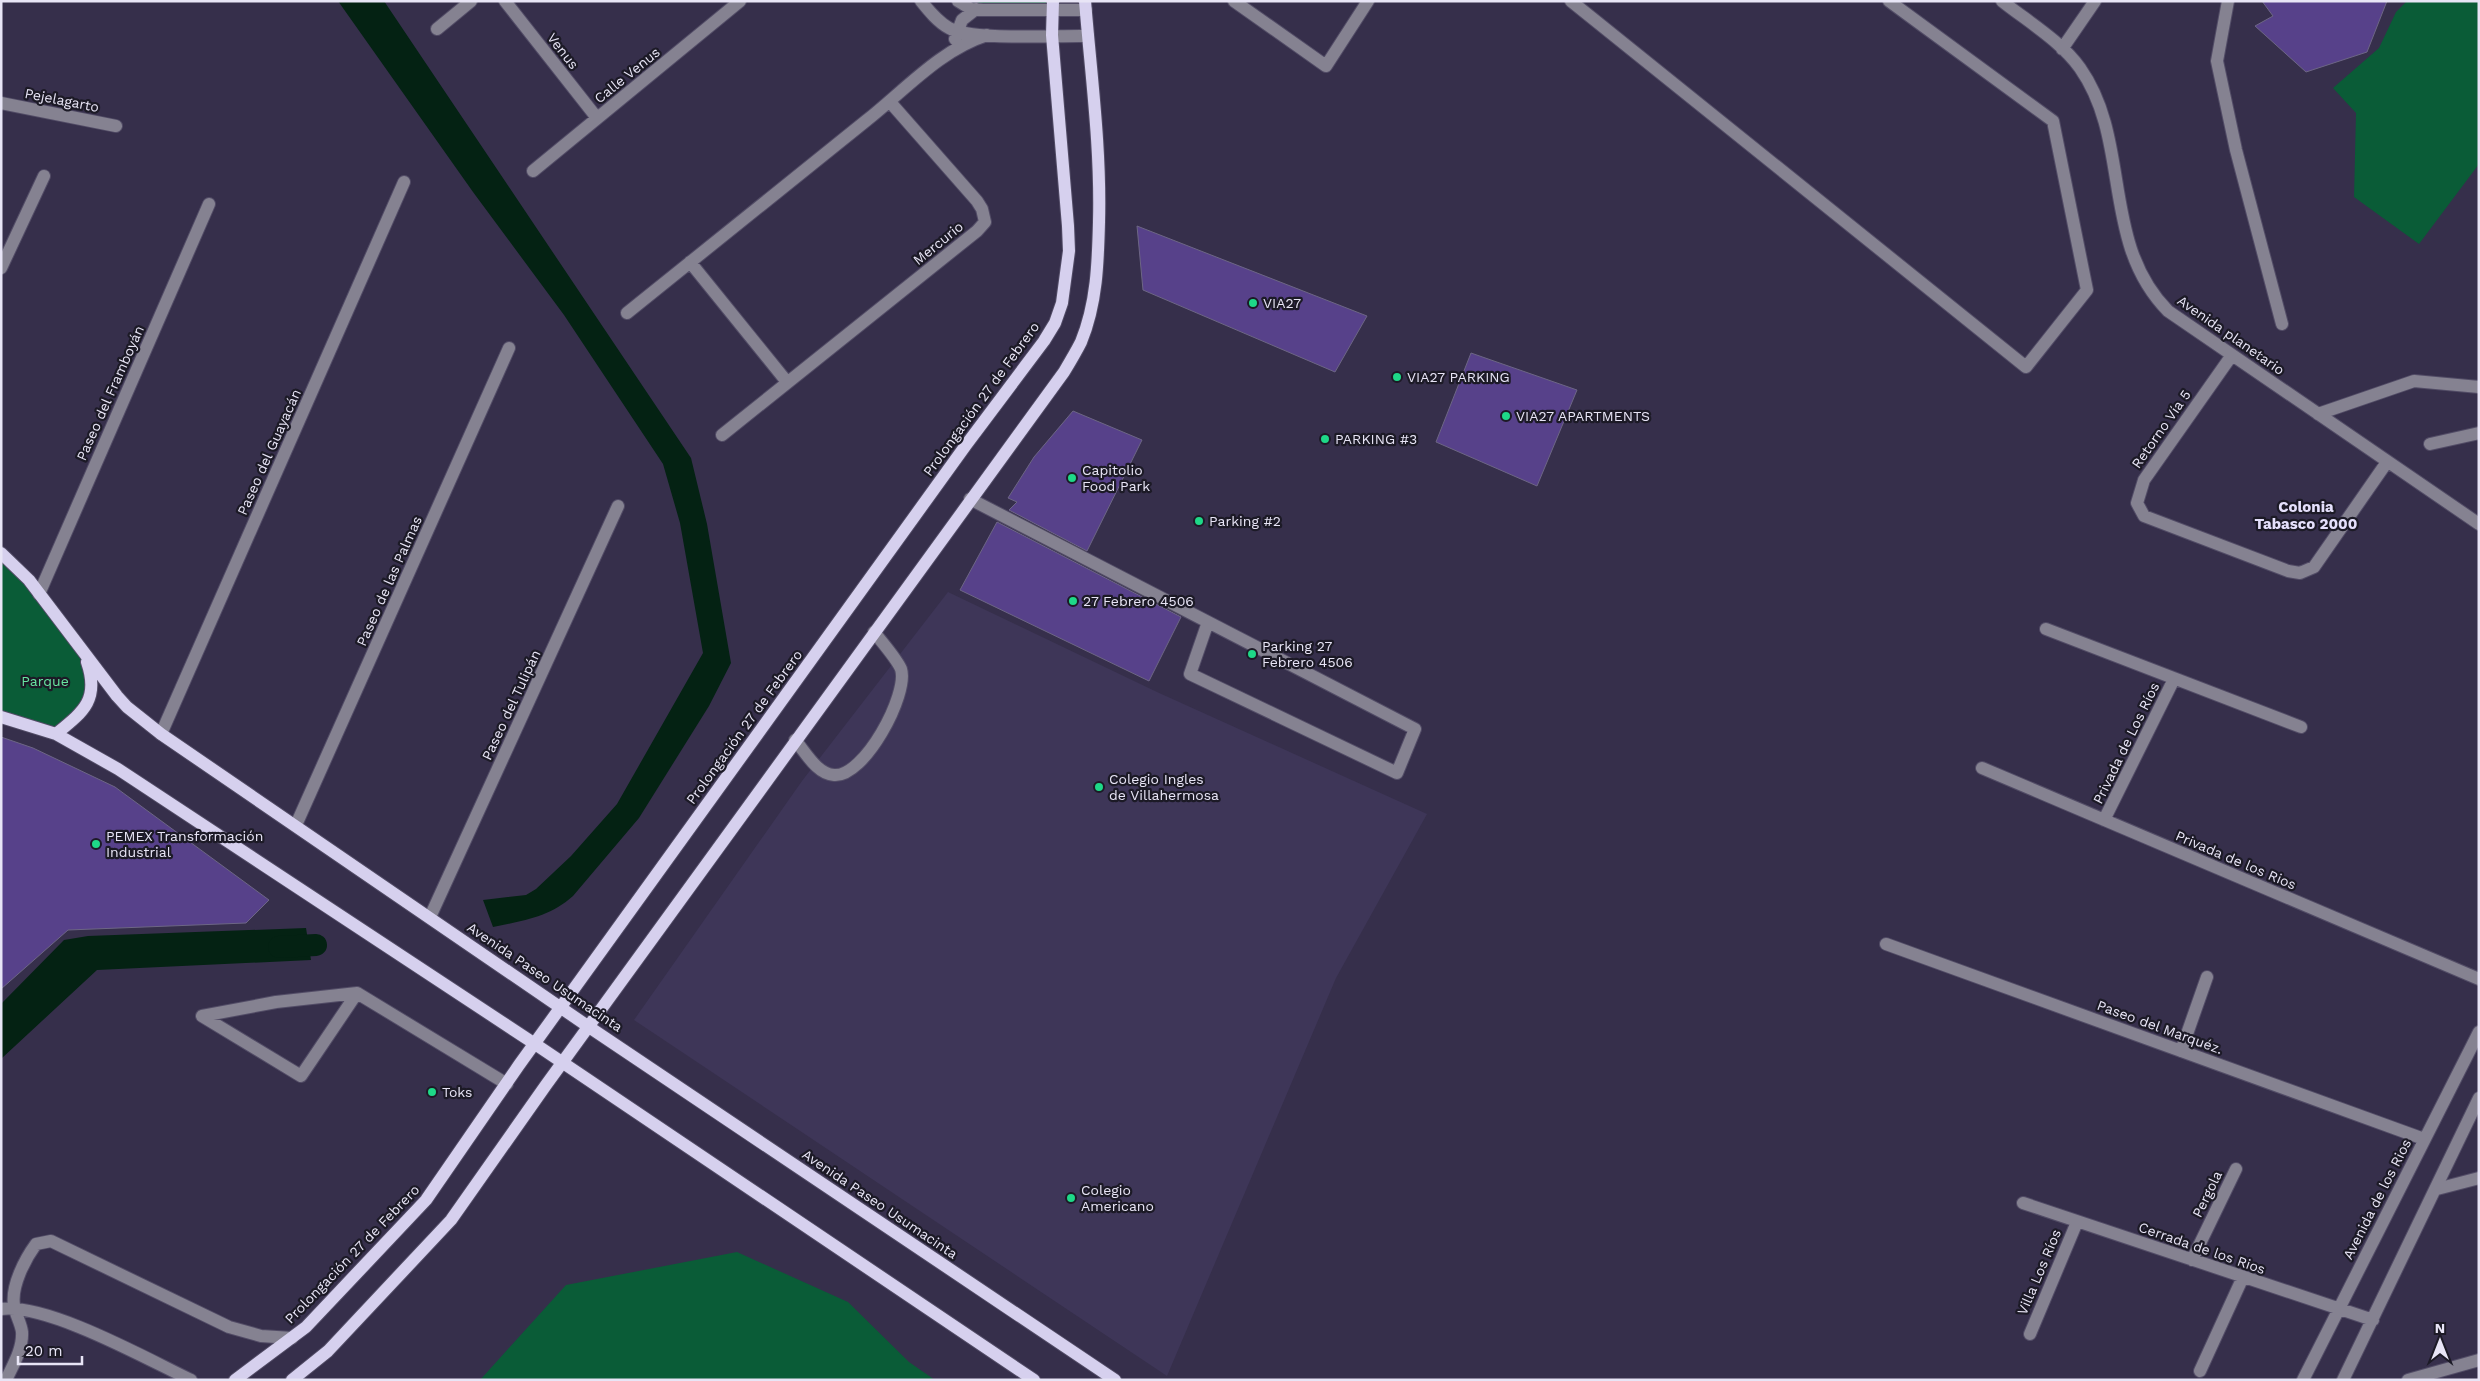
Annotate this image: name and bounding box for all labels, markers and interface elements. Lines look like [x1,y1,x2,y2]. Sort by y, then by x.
street label: Venus [544,30,582,72]
street label: Calle Venus [591,44,663,106]
street label: Pejelagarto [23,85,101,115]
street label: Mercurio [910,218,966,268]
street label: Avenida planetario [2174,292,2288,378]
place label: VIA27 [1263,295,1301,311]
marker: VIA27 [1247,297,1259,309]
street label: Prolongación 27 de Febrero [920,319,1042,479]
street label: Paseo del Framboyán [73,323,147,463]
place label: VIA27 PARKING [1407,369,1510,385]
marker: VIA27 PARKING [1391,371,1403,383]
street label: Paseo del Guayacán [234,387,304,517]
street label: Retorno Vía 5 [2128,387,2194,471]
place label: VIA27 APARTMENTS [1516,408,1650,424]
marker: VIA27 APARTMENTS [1500,410,1512,422]
place label: PARKING #3 [1335,431,1417,447]
marker: PARKING #3 [1319,433,1331,445]
place label: Capitolio Food Park [1082,462,1150,494]
marker: Capitolio Food Park [1066,472,1078,484]
district label: Colonia Tabasco 2000 [2255,498,2357,533]
place label: Parking #2 [1209,513,1281,529]
street label: Paseo de las Palmas [353,514,425,648]
marker: Parking #2 [1193,515,1205,527]
place label: 27 Febrero 4506 [1083,593,1194,609]
marker: 27 Febrero 4506 [1067,595,1079,607]
place label: Parking 27 Febrero 4506 [1262,638,1353,670]
street label: Paseo del Tulipán [478,647,544,763]
street label: Prolongación 27 de Febrero [683,647,805,807]
marker: Parking 27 Febrero 4506 [1246,648,1258,660]
park label: Parque [21,673,69,689]
street label: Privada de Los Ríos [2090,680,2162,806]
place label: Colegio Ingles de Villahermosa [1109,771,1219,803]
marker: Colegio Ingles de Villahermosa [1093,781,1105,793]
street label: Privada de los Rios [2173,827,2299,893]
place label: PEMEX Transformación Industrial [106,828,263,860]
marker: PEMEX Transformación Industrial [90,838,102,850]
street label: Avenida Paseo Usumacinta [464,919,626,1035]
street label: Paseo del Marquéz. [2095,997,2225,1057]
place label: Toks [442,1084,472,1100]
marker: Toks [426,1086,438,1098]
street label: Avenida de los Rios [2340,1136,2414,1262]
street label: Avenida Paseo Usumacinta [799,1146,961,1262]
street label: Pergola [2189,1168,2225,1220]
street label: Prolongación 27 de Febrero [282,1181,422,1327]
place label: Colegio Americano [1081,1182,1154,1214]
marker: Colegio Americano [1065,1192,1077,1204]
street label: Cerrada de los Rios [2136,1219,2268,1277]
street label: Villa Los Ríos [2014,1227,2064,1317]
north arrow [2415,1316,2465,1366]
text: N [2435,1320,2445,1336]
scale bar [18,1334,81,1366]
text: 20 m [25,1342,63,1360]

